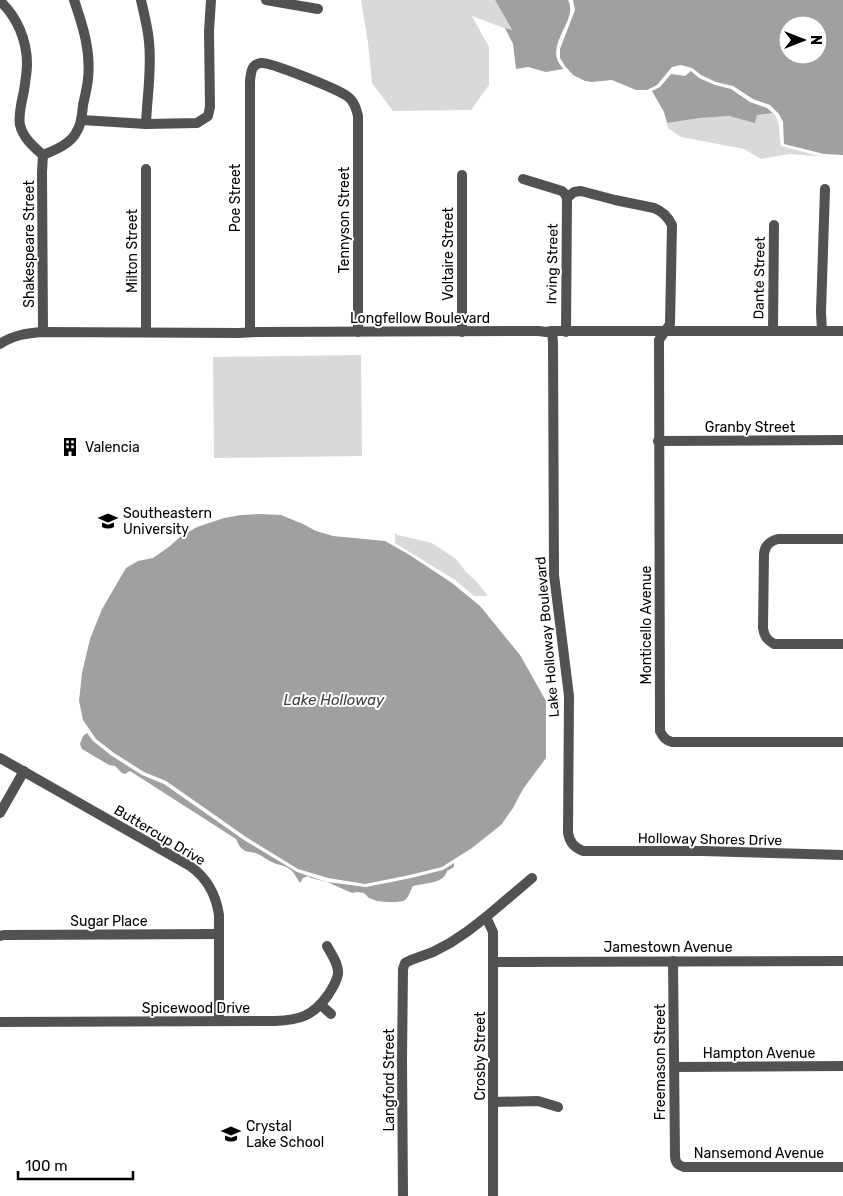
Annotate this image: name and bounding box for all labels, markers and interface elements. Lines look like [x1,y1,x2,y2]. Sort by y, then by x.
north arrow [778,15,828,65]
text: N [807,35,824,45]
street label: Poe Street [227,163,244,232]
street label: Tennyson Street [336,166,353,273]
street label: Shakespeare Street [21,180,38,308]
street label: Voltaire Street [440,207,457,301]
street label: Milton Street [124,209,141,293]
street label: Irving Street [543,223,562,305]
street label: Dante Street [750,236,769,320]
street label: Longfellow Boulevard [350,310,490,327]
street label: Granby Street [705,419,796,436]
building icon: Valencia [59,436,81,458]
place label: Valencia [85,439,140,456]
place label: Southeastern University [123,505,212,538]
school or university icon: Southeastern University [97,510,119,532]
street label: Lake Holloway Boulevard [532,556,563,718]
street label: Monticello Avenue [638,565,655,684]
water label: Lake Holloway [284,691,385,709]
street label: Buttercup Drive [111,802,209,869]
street label: Holloway Shores Drive [638,830,783,849]
street label: Sugar Place [70,913,148,930]
street label: Jamestown Avenue [603,939,733,956]
street label: Spicewood Drive [142,1000,250,1017]
street label: Freemason Street [652,1003,669,1120]
street label: Crosby Street [472,1011,489,1101]
street label: Langford Street [381,1028,398,1132]
street label: Hampton Avenue [703,1045,815,1062]
place label: Crystal Lake School [246,1118,324,1151]
school or university icon: Crystal Lake School [220,1123,242,1145]
street label: Nansemond Avenue [694,1145,824,1162]
scale bar [18,1148,132,1180]
text: 100 m [25,1157,67,1175]

